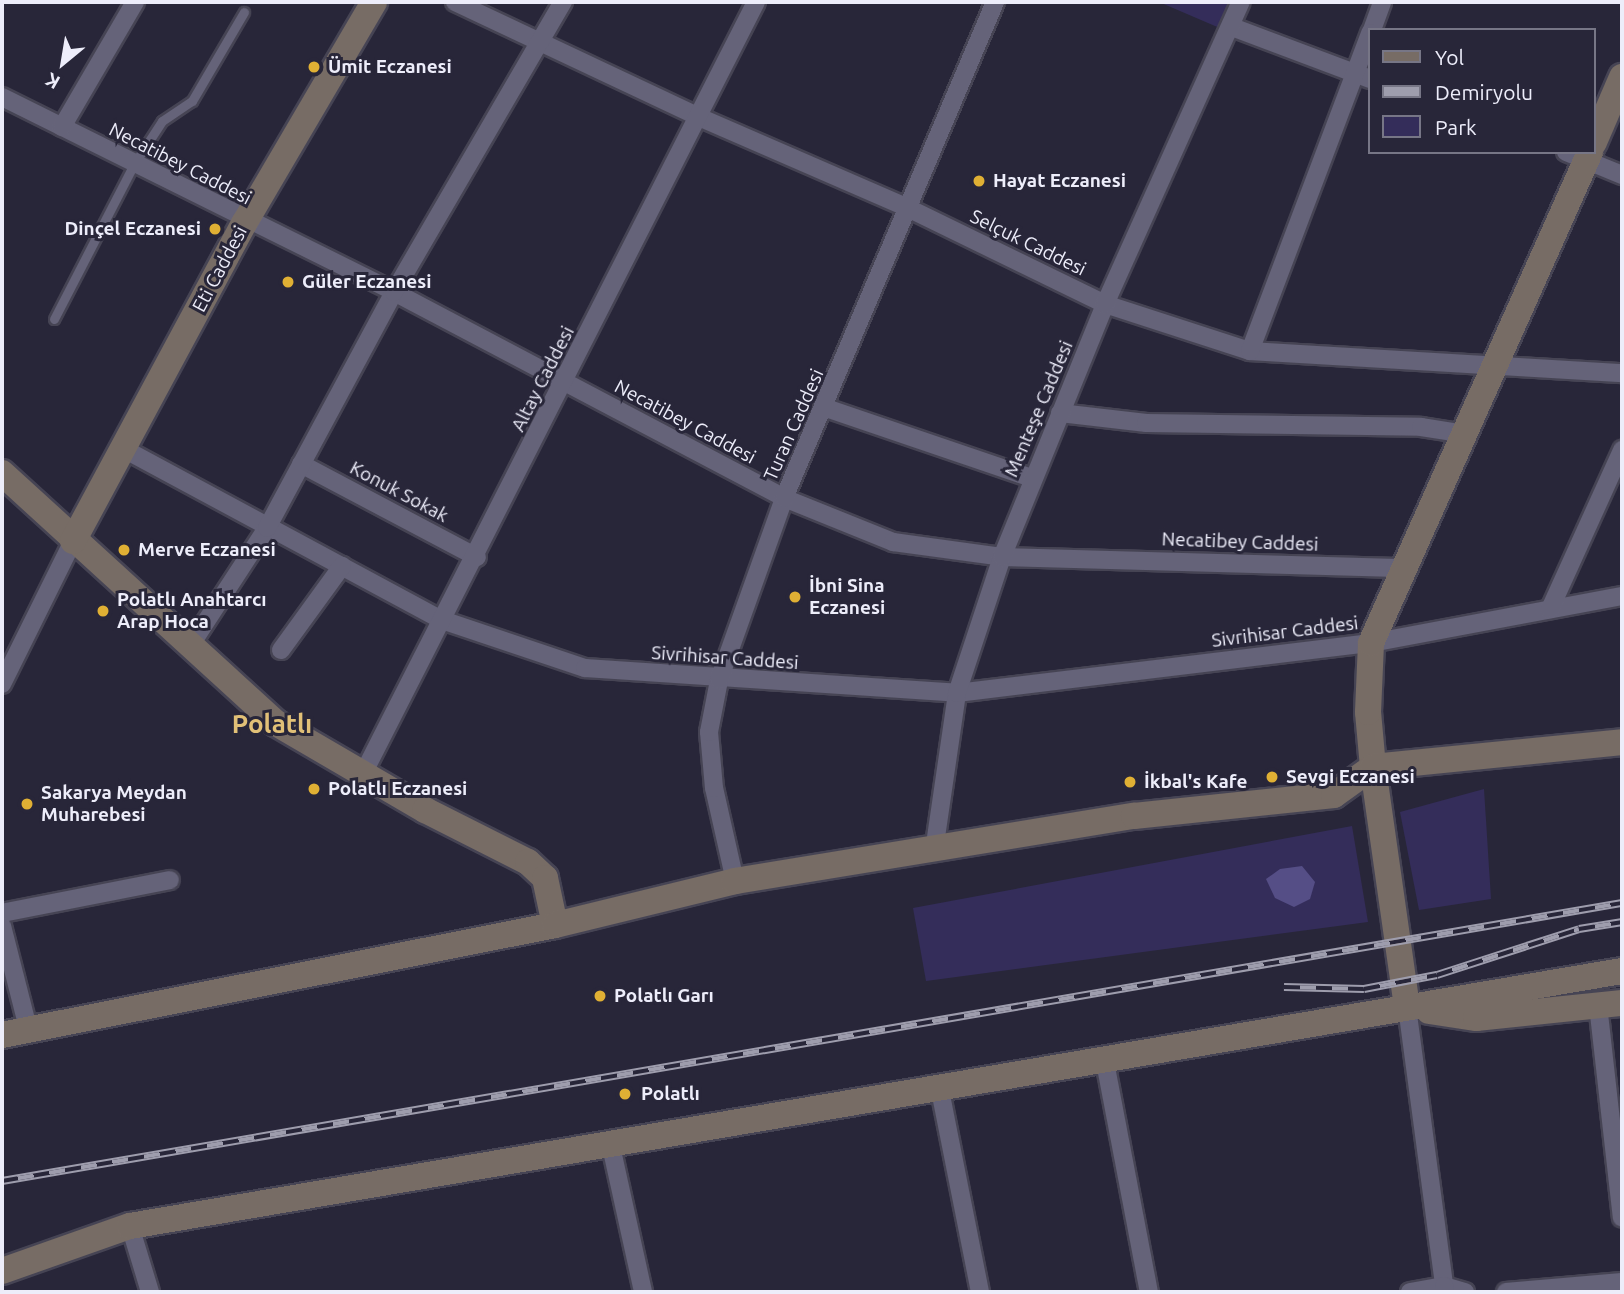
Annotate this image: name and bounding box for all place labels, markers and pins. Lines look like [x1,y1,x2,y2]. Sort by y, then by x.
place label: Ümit Eczanesi [328,56,452,78]
marker: Ümit Eczanesi [306,59,322,75]
place label: Hayat Eczanesi [993,170,1126,192]
marker: Hayat Eczanesi [971,173,987,189]
place label: Dinçel Eczanesi [64,218,201,240]
marker: Dinçel Eczanesi [207,221,223,237]
place label: Güler Eczanesi [302,271,431,293]
marker: Güler Eczanesi [280,274,296,290]
place label: Merve Eczanesi [138,539,276,561]
marker: Merve Eczanesi [116,542,132,558]
place label: İbni Sina Eczanesi [809,575,885,619]
place label: Polatlı Anahtarcı Arap Hoca [117,589,267,633]
marker: İbni Sina Eczanesi [787,589,803,605]
marker: Polatlı Anahtarcı Arap Hoca [95,603,111,619]
place label: Sevgi Eczanesi [1286,766,1415,788]
marker: Sevgi Eczanesi [1264,769,1280,785]
place label: İkbal's Kafe [1144,771,1247,793]
marker: İkbal's Kafe [1122,774,1138,790]
place label: Polatlı Eczanesi [328,778,467,800]
marker: Polatlı Eczanesi [306,781,322,797]
place label: Sakarya Meydan Muharebesi [41,782,187,826]
marker: Sakarya Meydan Muharebesi [19,796,35,812]
place label: Polatlı Garı [614,985,714,1007]
marker: Polatlı Garı [592,988,608,1004]
place label: Polatlı [641,1083,700,1105]
marker: Polatlı [615,1084,635,1104]

